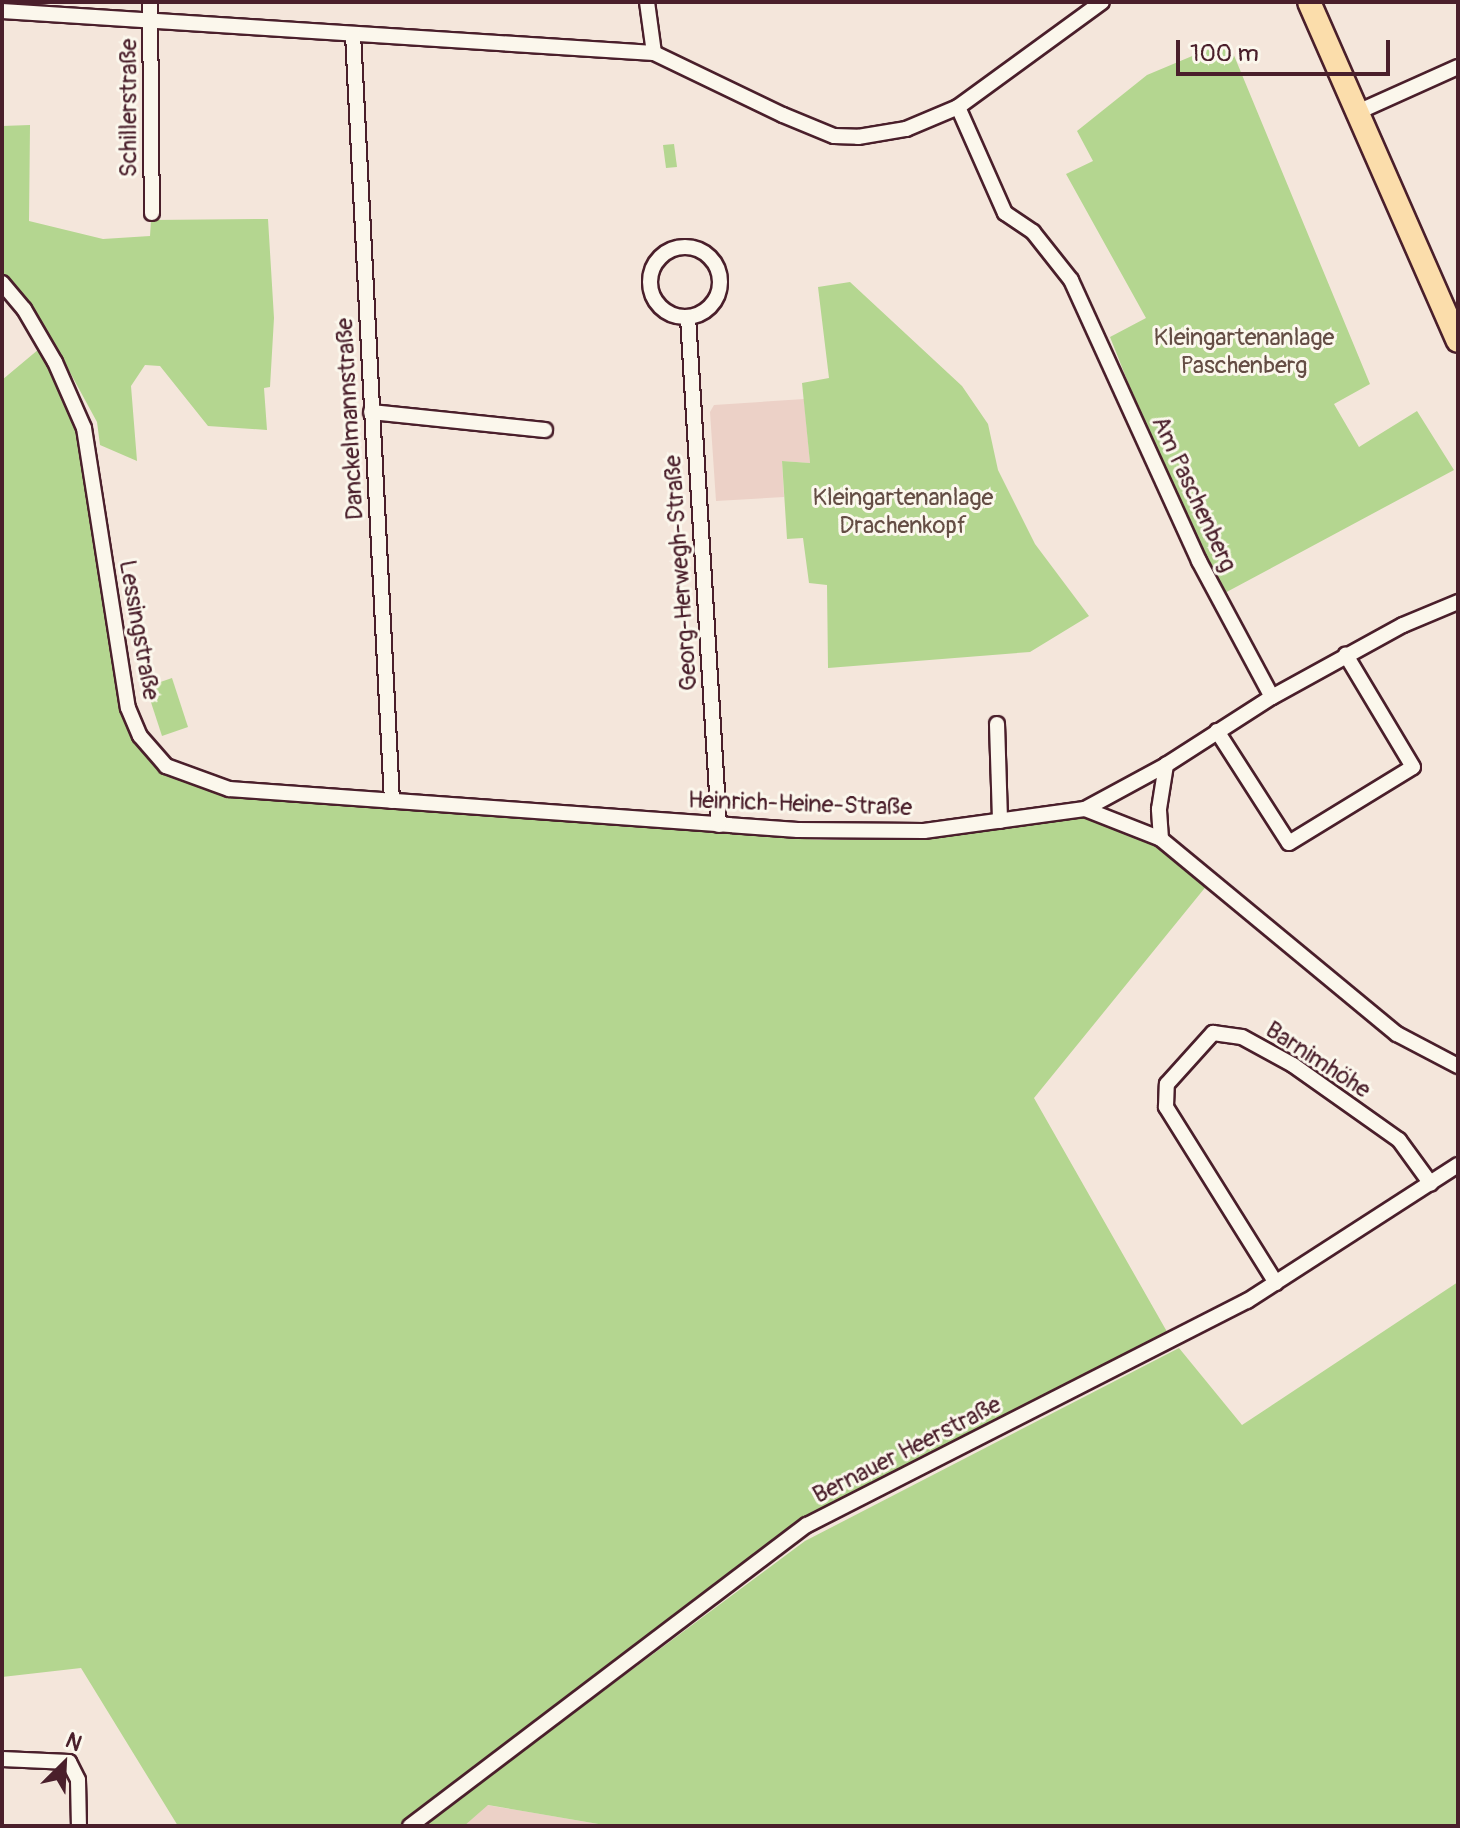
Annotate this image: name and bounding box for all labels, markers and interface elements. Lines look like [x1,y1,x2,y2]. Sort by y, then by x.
scale bar [1180,24,1394,74]
street label: Schillerstraße [115,39,143,177]
text: 100 m [1190,39,1259,68]
street label: Danckelmannstraße [330,317,370,521]
park label: Kleingartenanlage Paschenberg [1154,324,1334,380]
street label: Am Paschenberg [1145,412,1243,576]
street label: Georg-Herwegh-Straße [658,454,704,692]
park label: Kleingartenanlage Drachenkopf [813,484,993,540]
street label: Lessingstraße [113,558,165,702]
street label: Heinrich-Heine-Straße [687,786,913,822]
street label: Barnimhöhe [1260,1015,1376,1105]
street label: Bernauer Heerstraße [808,1390,1006,1510]
north arrow [24,1724,104,1804]
text: N [61,1726,86,1758]

